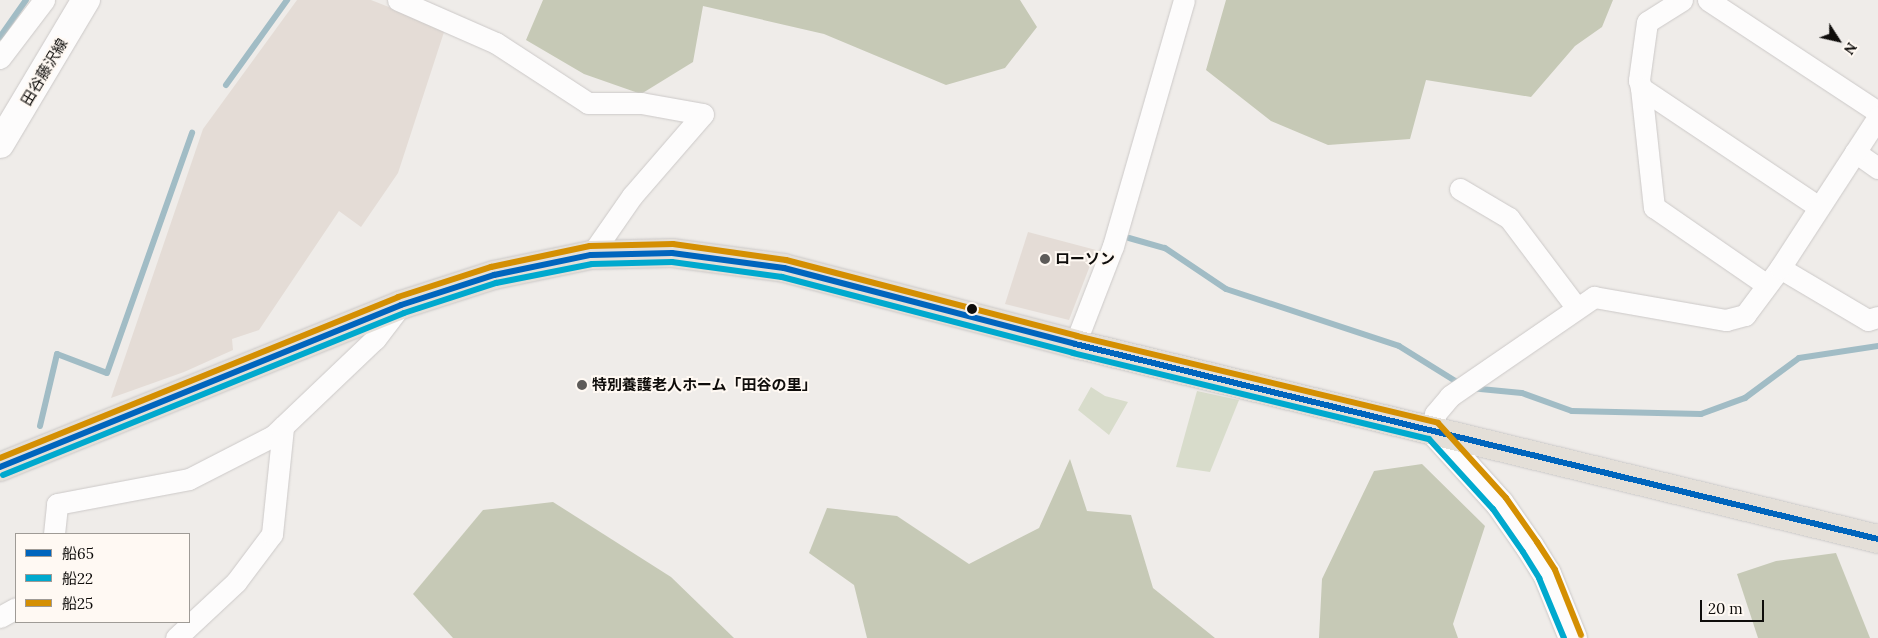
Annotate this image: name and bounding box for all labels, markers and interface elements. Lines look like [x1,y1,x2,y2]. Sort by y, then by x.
north arrow [1813,15,1863,65]
street label: 田谷藤沢線 [17,35,71,109]
text: N [1840,39,1861,58]
place label: ローソン [1055,250,1115,268]
marker: ローソン [1039,253,1051,265]
unlabelled marker [967,304,977,314]
place label: 特別養護老人ホーム「田谷の里」 [592,376,817,394]
marker: 特別養護老人ホーム「田谷の里」 [576,379,588,391]
legend [15,533,190,623]
text: 船65 [62,544,94,563]
text: 船22 [62,569,93,588]
scale bar [1703,590,1767,622]
text: 船25 [62,594,93,613]
text: 20 m [1708,599,1743,618]

